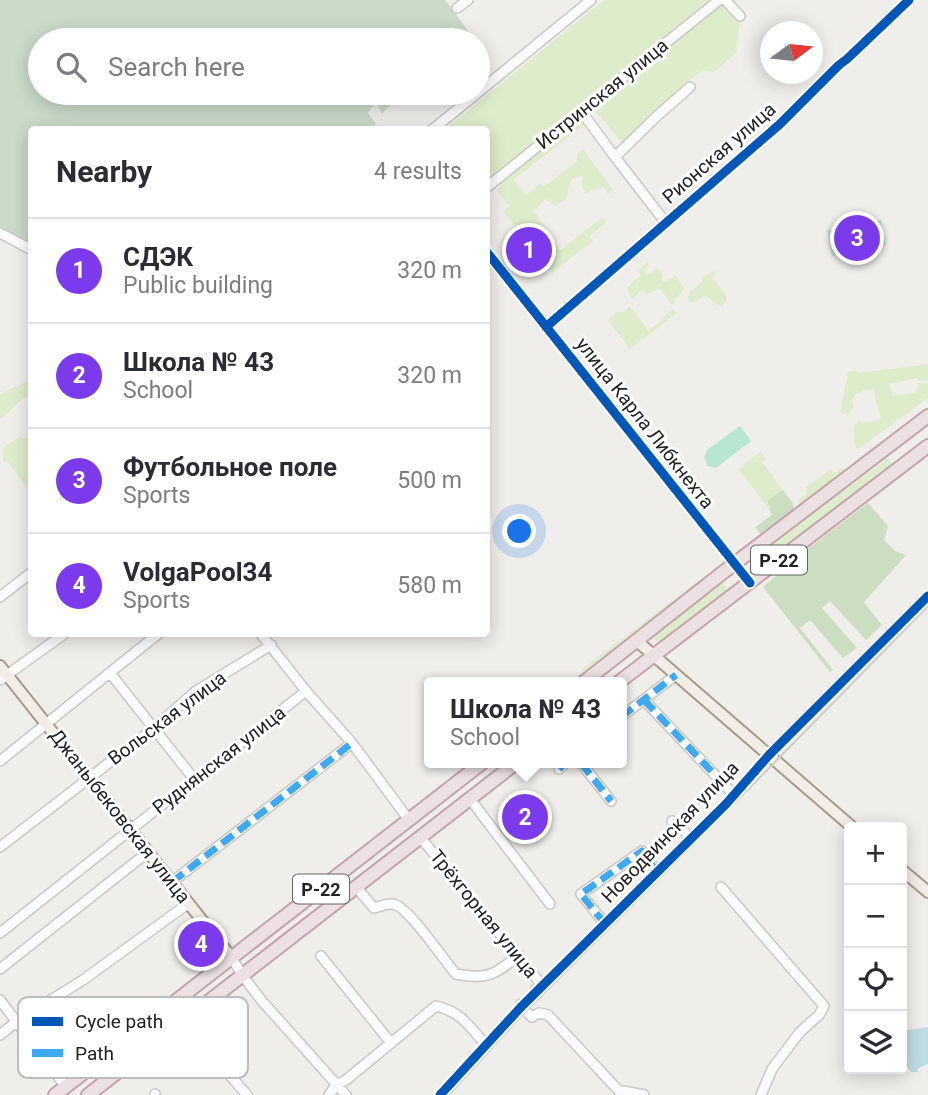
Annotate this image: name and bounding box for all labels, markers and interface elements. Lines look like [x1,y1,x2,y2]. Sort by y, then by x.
north arrow [760,21,823,84]
search box [28,28,490,105]
street label: Истринская улица [531,34,673,154]
icon: search [52,48,90,86]
text: Search here [108,52,245,82]
street label: Рионская улица [658,98,780,208]
text: Nearby [56,154,152,189]
text: 4 results [374,158,462,185]
pin: 3 [834,212,880,264]
pin: 1 [506,224,552,276]
text: СДЭК [123,242,193,272]
text: 1 [72,257,86,284]
text: 320 m [397,257,462,284]
text: Public building [123,272,273,299]
street label: улица Карла Либкнехта [571,333,719,513]
text: Школа № 43 [123,347,274,377]
text: 2 [72,362,86,389]
text: 320 m [397,362,462,389]
text: School [123,377,193,404]
text: Футбольное поле [123,452,337,482]
text: 3 [72,467,86,494]
text: 500 m [397,467,462,494]
text: Sports [123,482,190,509]
your location [502,514,536,548]
road number: Р-22 [751,546,807,574]
text: VolgaPool34 [123,557,272,587]
text: 4 [72,572,86,599]
text: 580 m [397,572,462,599]
text: Sports [123,587,190,614]
street label: Вольская улица [104,666,230,770]
popup [424,677,627,768]
text: Школа № 43 [450,694,601,724]
street label: Руднянская улица [148,701,290,819]
street label: Джаныбековская улица [45,724,195,908]
text: School [450,724,520,751]
street label: Новодвинская улица [597,757,743,907]
pin: 2 [502,791,548,843]
map controls [844,822,907,1074]
button: + [844,822,907,885]
street label: Трёхгорная улица [425,845,543,983]
road number: Р-22 [293,874,349,904]
button: − [844,885,907,948]
pin: 4 [178,918,224,970]
button: locate [844,948,907,1011]
legend [18,997,248,1078]
text: Cycle path [75,1010,163,1033]
button: layers [844,1011,907,1074]
text: Path [75,1042,114,1065]

